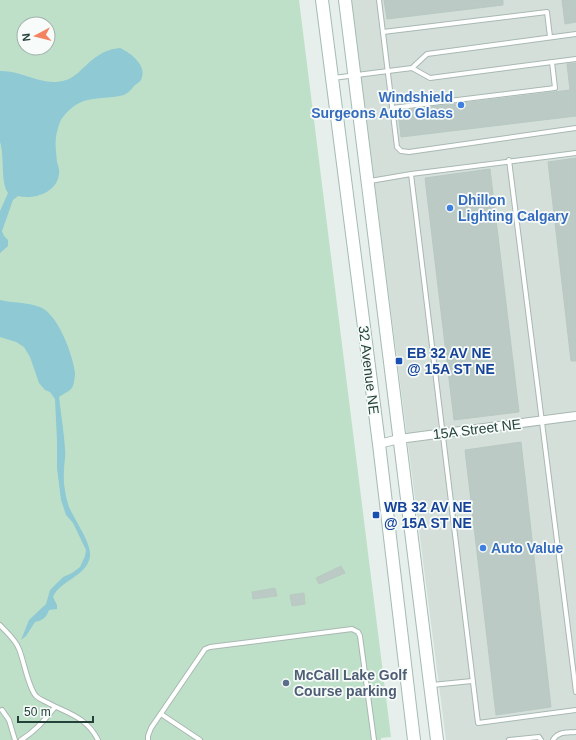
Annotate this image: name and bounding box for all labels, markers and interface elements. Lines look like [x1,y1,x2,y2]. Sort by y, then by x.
north arrow [16,16,56,56]
text: N [20,32,33,42]
place label: Windshield Surgeons Auto Glass [311,89,453,121]
marker: Windshield Surgeons Auto Glass [456,100,466,110]
place label: Dhillon Lighting Calgary [458,192,569,224]
marker: Dhillon Lighting Calgary [445,203,455,213]
street label: 32 Avenue NE [356,325,382,415]
place label: EB 32 AV NE @ 15A ST NE [407,345,495,377]
marker: EB 32 AV NE @ 15A ST NE [394,356,404,366]
street label: 15A Street NE [432,416,522,442]
place label: WB 32 AV NE @ 15A ST NE [384,499,472,531]
marker: WB 32 AV NE @ 15A ST NE [371,510,381,520]
place label: Auto Value [491,540,564,556]
marker: Auto Value [478,543,488,553]
place label: McCall Lake Golf Course parking [294,667,407,699]
marker: McCall Lake Golf Course parking [281,678,291,688]
scale bar [18,698,93,724]
text: 50 m [24,705,51,719]

